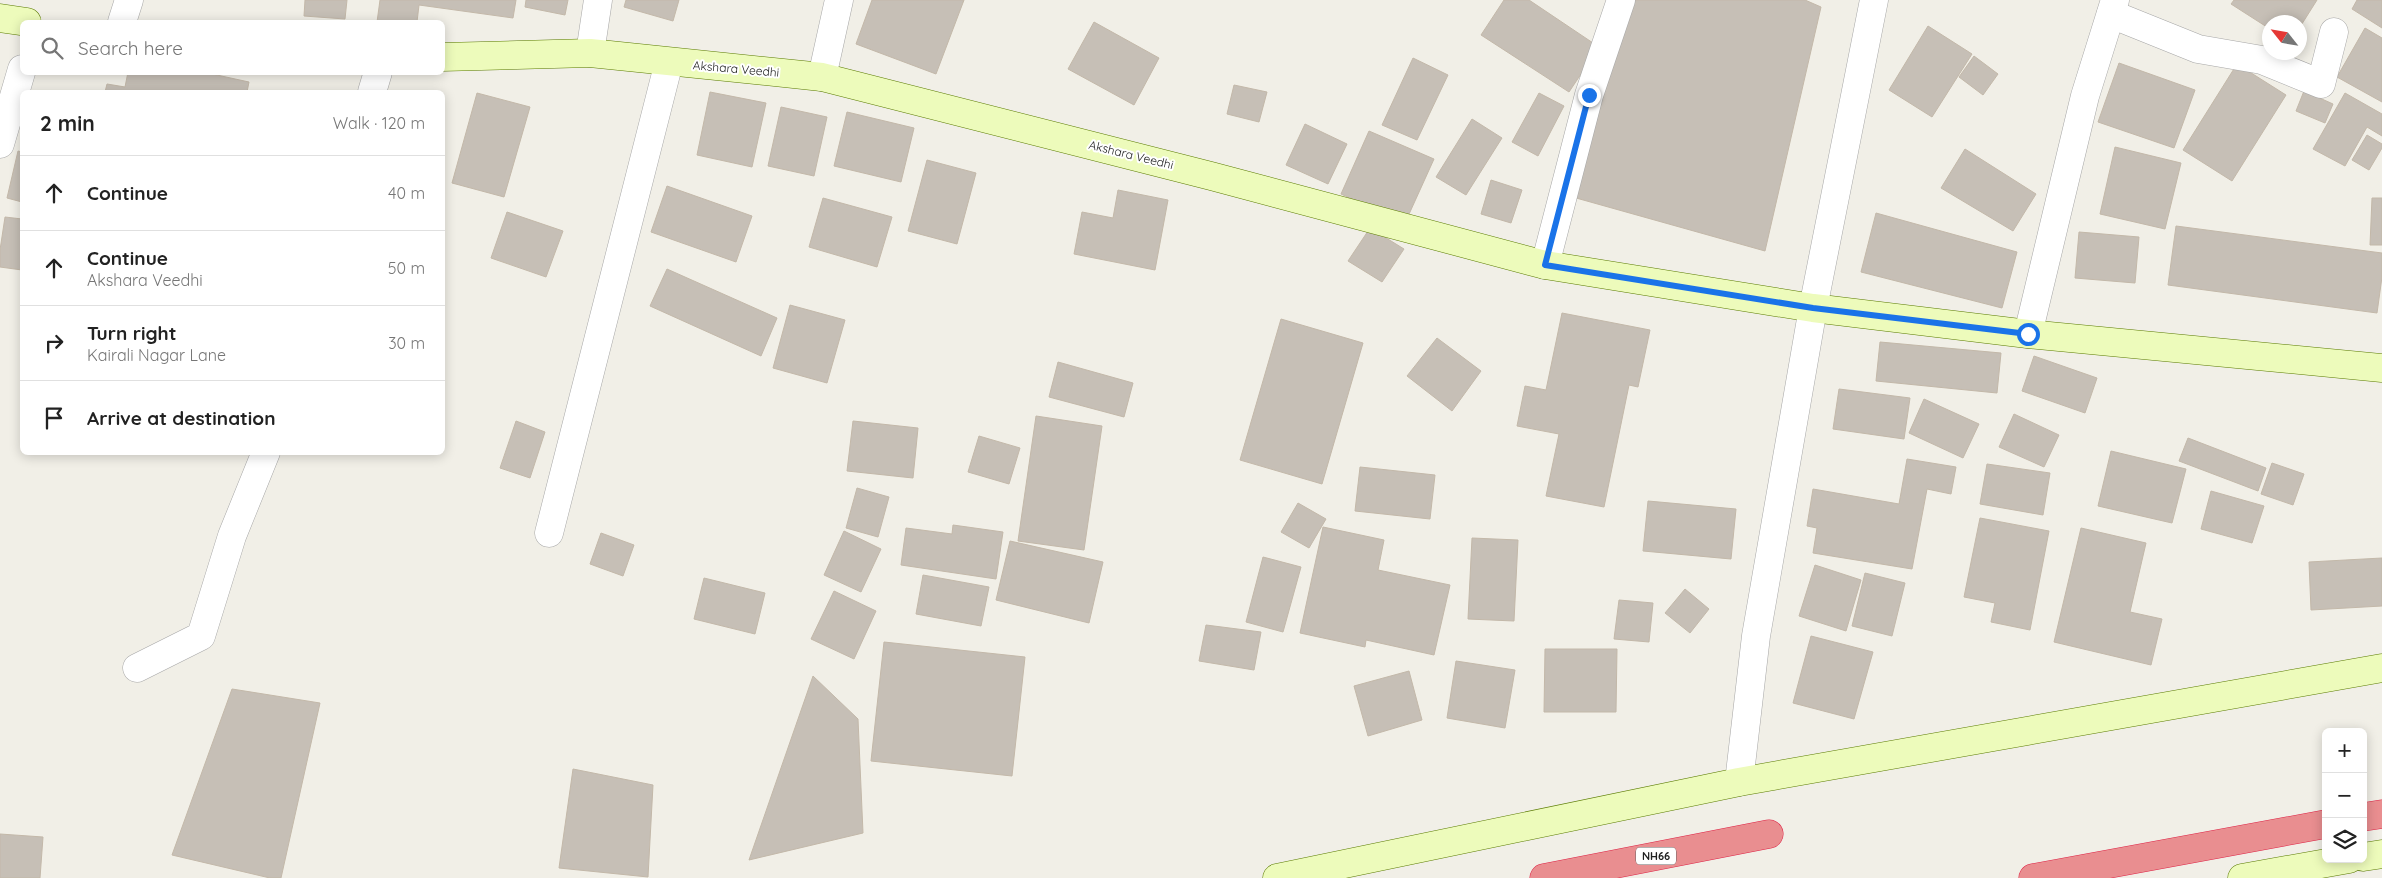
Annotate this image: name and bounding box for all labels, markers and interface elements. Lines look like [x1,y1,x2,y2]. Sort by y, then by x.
north arrow [2262,15,2307,60]
search box [20,20,445,75]
icon: search [38,34,66,62]
text: Search here [78,36,183,60]
street label: Akshara Veedhi [692,57,780,80]
route end [1578,84,1601,107]
text: 2 min [40,110,95,136]
text: Walk · 120 m [333,113,425,133]
street label: Akshara Veedhi [1087,137,1175,172]
icon: ahead [40,179,68,207]
text: Continue [87,181,168,205]
text: 40 m [388,183,425,203]
text: Continue [87,246,168,270]
icon: ahead [40,254,68,282]
text: 50 m [388,258,425,278]
text: Akshara Veedhi [87,270,203,290]
text: Turn right [87,321,176,345]
route start [2017,323,2040,346]
icon: right [40,329,68,357]
text: 30 m [388,333,425,353]
text: Kairali Nagar Lane [87,345,226,365]
icon: arrive [40,404,68,432]
text: Arrive at destination [87,406,276,430]
map controls [2322,728,2367,863]
button: + [2322,728,2367,773]
button: − [2322,773,2367,818]
button: layers [2322,818,2367,863]
road number: NH66 [1636,848,1676,864]

